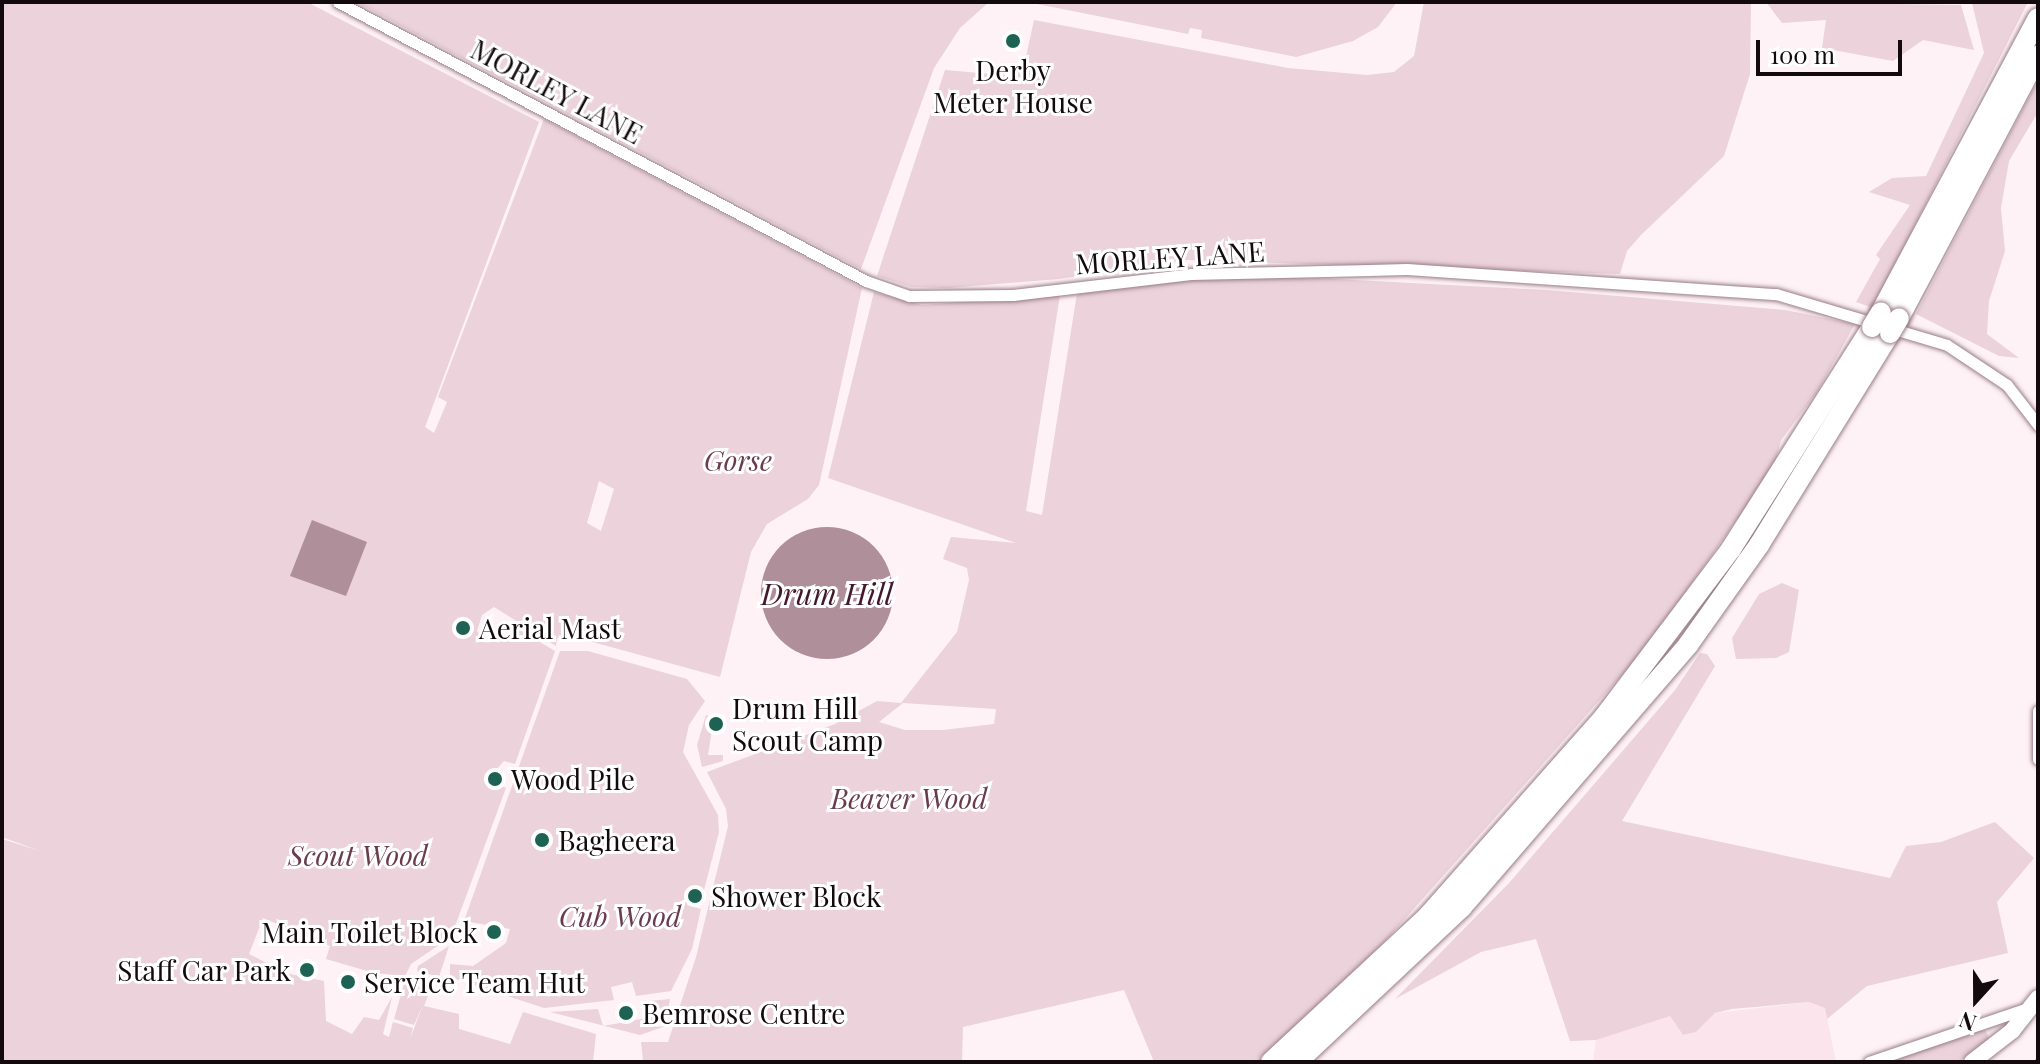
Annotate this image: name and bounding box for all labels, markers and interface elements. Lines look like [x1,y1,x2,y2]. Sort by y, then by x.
scale bar [1760,24,1906,74]
street label: MORLEY LANE [465,32,649,150]
marker: Derby Meter House [1004,32,1022,50]
text: 100 m [1770,38,1835,70]
place label: Derby Meter House [933,53,1093,119]
street label: MORLEY LANE [1074,234,1266,280]
park label: Gorse [704,443,772,477]
water label: Drum Hill [761,575,893,611]
place label: Aerial Mast [479,611,621,645]
marker: Aerial Mast [454,619,472,637]
place label: Drum Hill Scout Camp [732,691,884,757]
marker: Drum Hill Scout Camp [707,715,725,733]
place label: Wood Pile [511,762,635,796]
marker: Wood Pile [486,770,504,788]
park label: Beaver Wood [831,781,987,815]
place label: Bagheera [558,823,675,857]
marker: Bagheera [533,831,551,849]
park label: Scout Wood [288,838,428,872]
place label: Shower Block [711,879,882,913]
marker: Shower Block [686,887,704,905]
park label: Cub Wood [559,899,681,933]
place label: Main Toilet Block [260,915,478,949]
marker: Main Toilet Block [485,923,503,941]
place label: Staff Car Park [117,953,291,987]
north arrow [1936,960,2016,1040]
marker: Staff Car Park [298,961,316,979]
place label: Service Team Hut [364,965,586,999]
marker: Service Team Hut [339,973,357,991]
place label: Bemrose Centre [642,996,846,1030]
marker: Bemrose Centre [617,1004,635,1022]
text: N [1955,1006,1980,1039]

